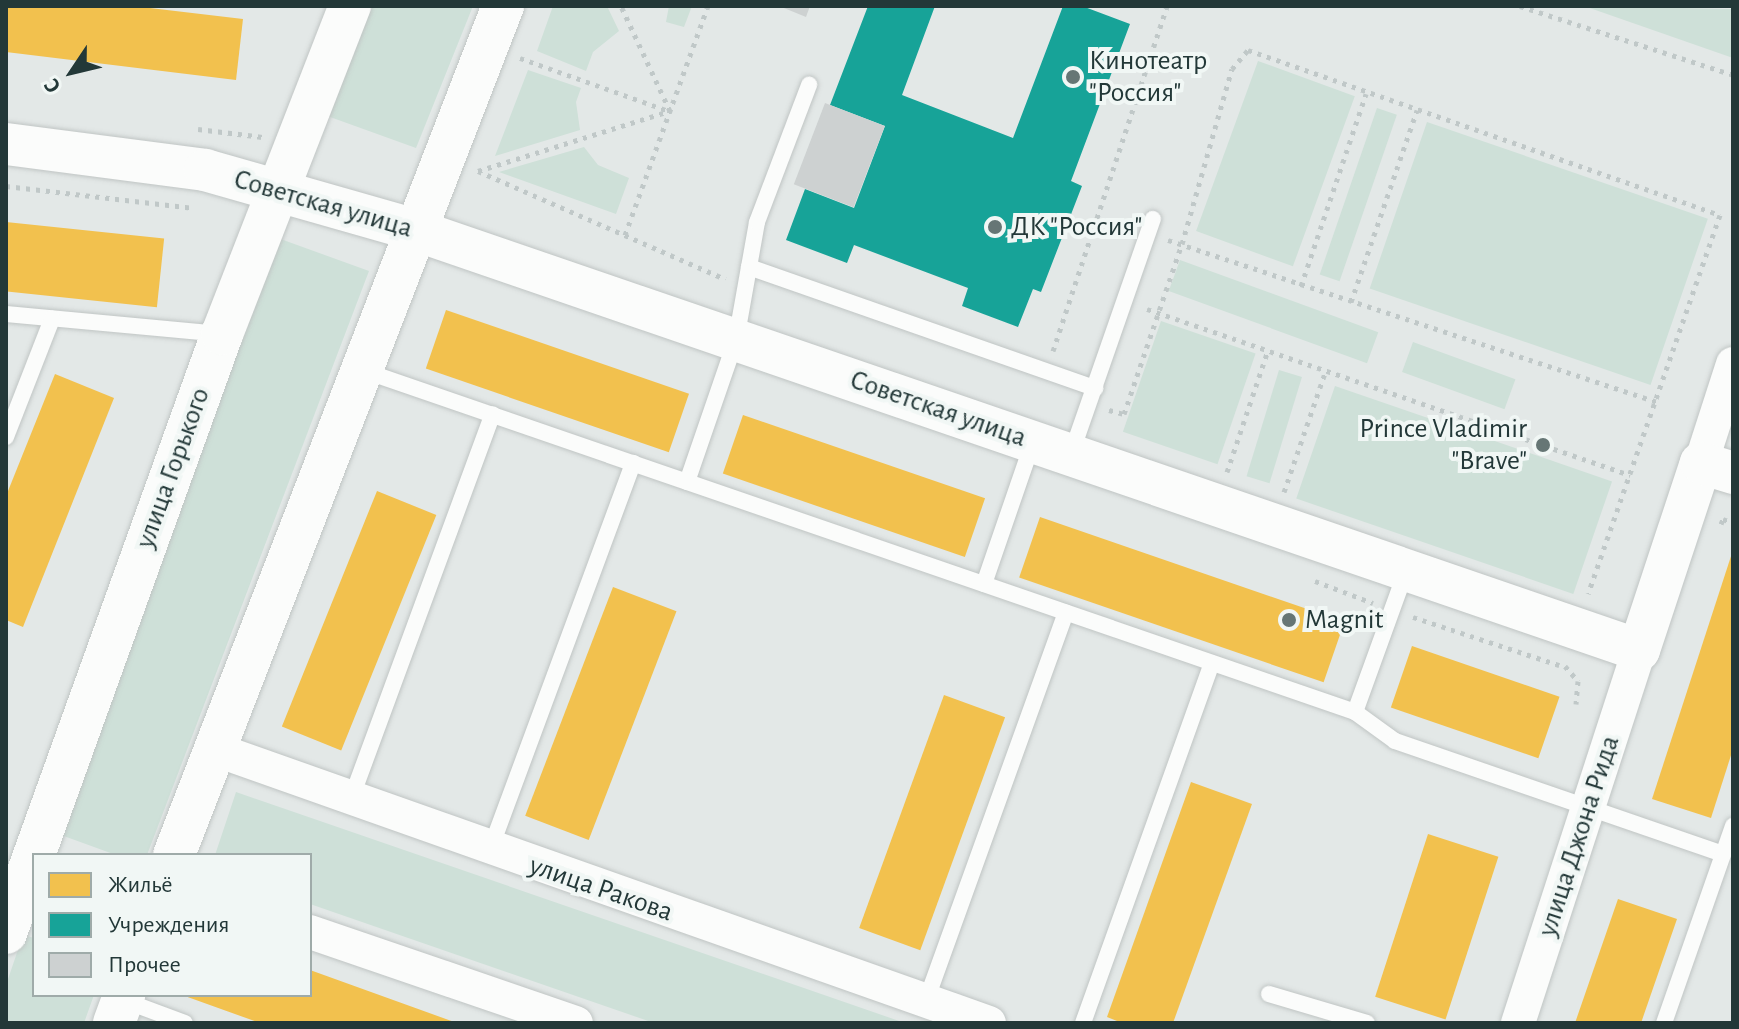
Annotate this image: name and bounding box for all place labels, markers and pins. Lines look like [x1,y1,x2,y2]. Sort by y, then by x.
place label: Кинотеатр "Россия" [1089,44,1207,110]
marker: Кинотеатр "Россия" [1064,68,1082,86]
place label: ДК "Россия" [1011,210,1142,244]
marker: ДК "Россия" [986,218,1004,236]
place label: Prince Vladimir "Brave" [1359,412,1527,478]
marker: Prince Vladimir "Brave" [1534,436,1552,454]
place label: Magnit [1305,603,1384,637]
marker: Magnit [1280,611,1298,629]

